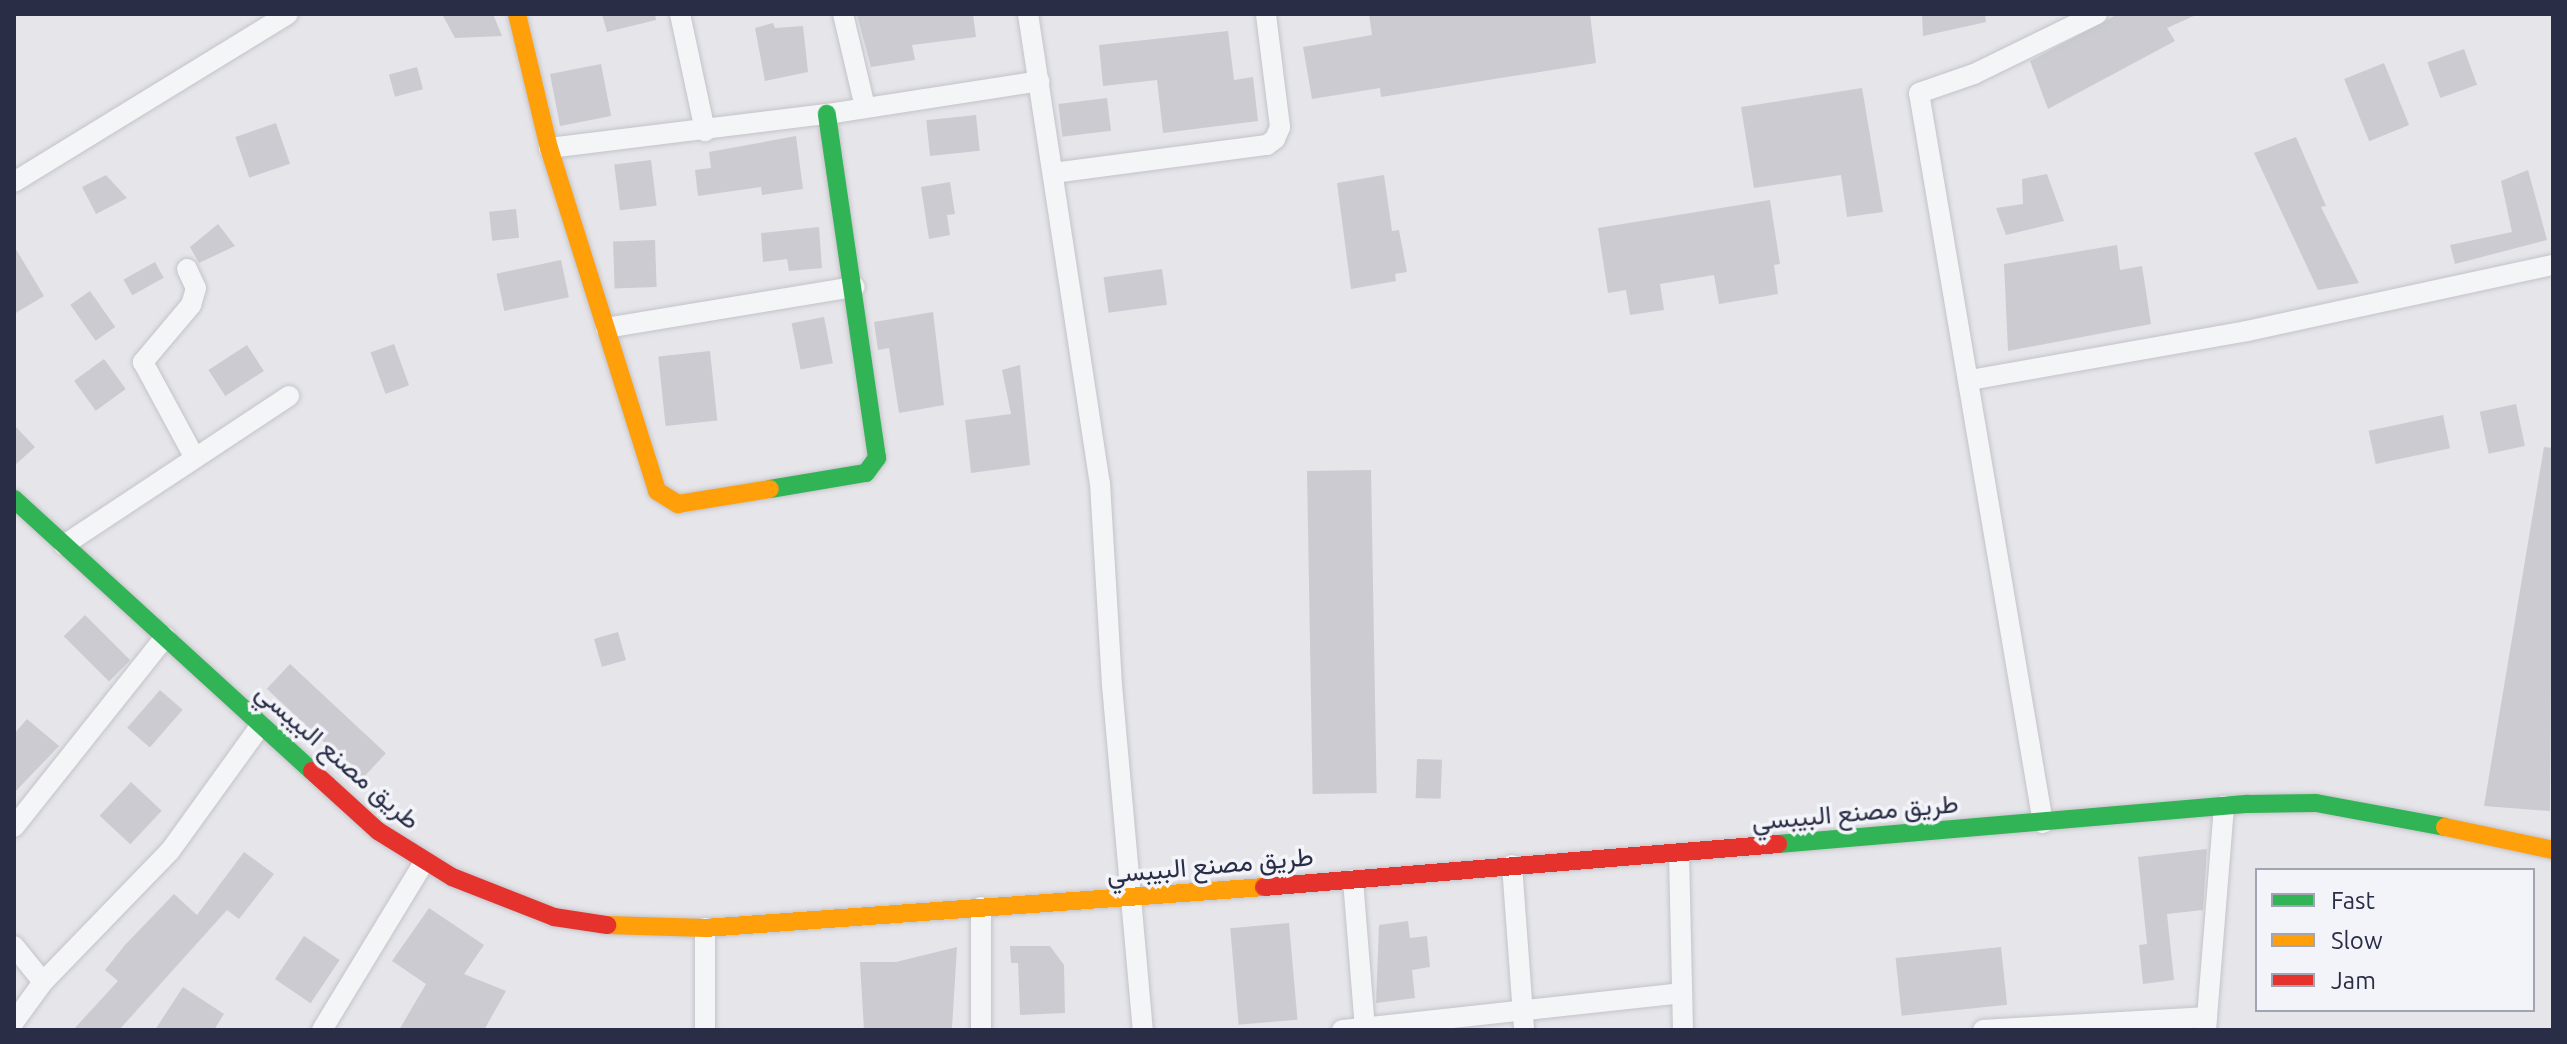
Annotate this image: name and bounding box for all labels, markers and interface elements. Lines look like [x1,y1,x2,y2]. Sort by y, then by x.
street label: طريق مصنع البيبسي [249,676,427,836]
street label: طريق مصنع البيبسي [1750,787,1960,837]
street label: طريق مصنع البيبسي [1105,840,1315,890]
legend [2255,868,2535,1012]
text: Fast [2331,887,2375,914]
text: Slow [2331,927,2383,954]
text: Jam [2331,967,2376,994]

